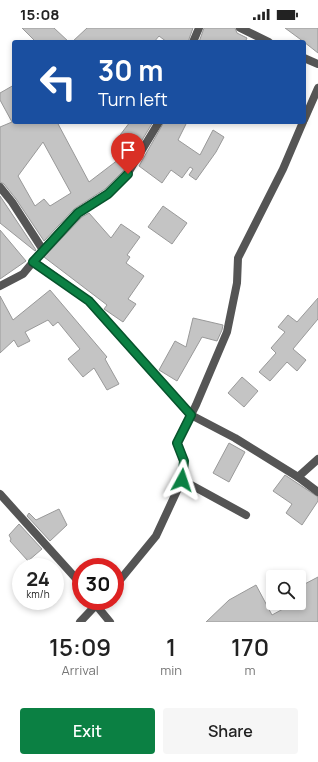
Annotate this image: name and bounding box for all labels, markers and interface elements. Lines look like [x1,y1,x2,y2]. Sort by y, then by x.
text: 15:08 [20,4,60,25]
text: 30 m [98,51,163,89]
icon: left [32,56,84,108]
text: Turn left [98,87,168,111]
pin [111,133,145,174]
icon: arrive [117,139,139,161]
position arrow [161,459,203,501]
speed limit sign: 30 [72,558,124,610]
text: 24 [26,565,50,592]
map controls [266,570,306,610]
button: search [266,570,306,610]
text: km/h [26,587,50,601]
text: 15:09 [49,630,111,663]
text: 1 [166,630,176,663]
text: 170 [231,630,269,663]
text: Arrival [62,661,99,679]
text: min [160,661,182,679]
text: m [244,661,256,679]
button: Exit [20,708,155,754]
button: Share [163,708,298,754]

